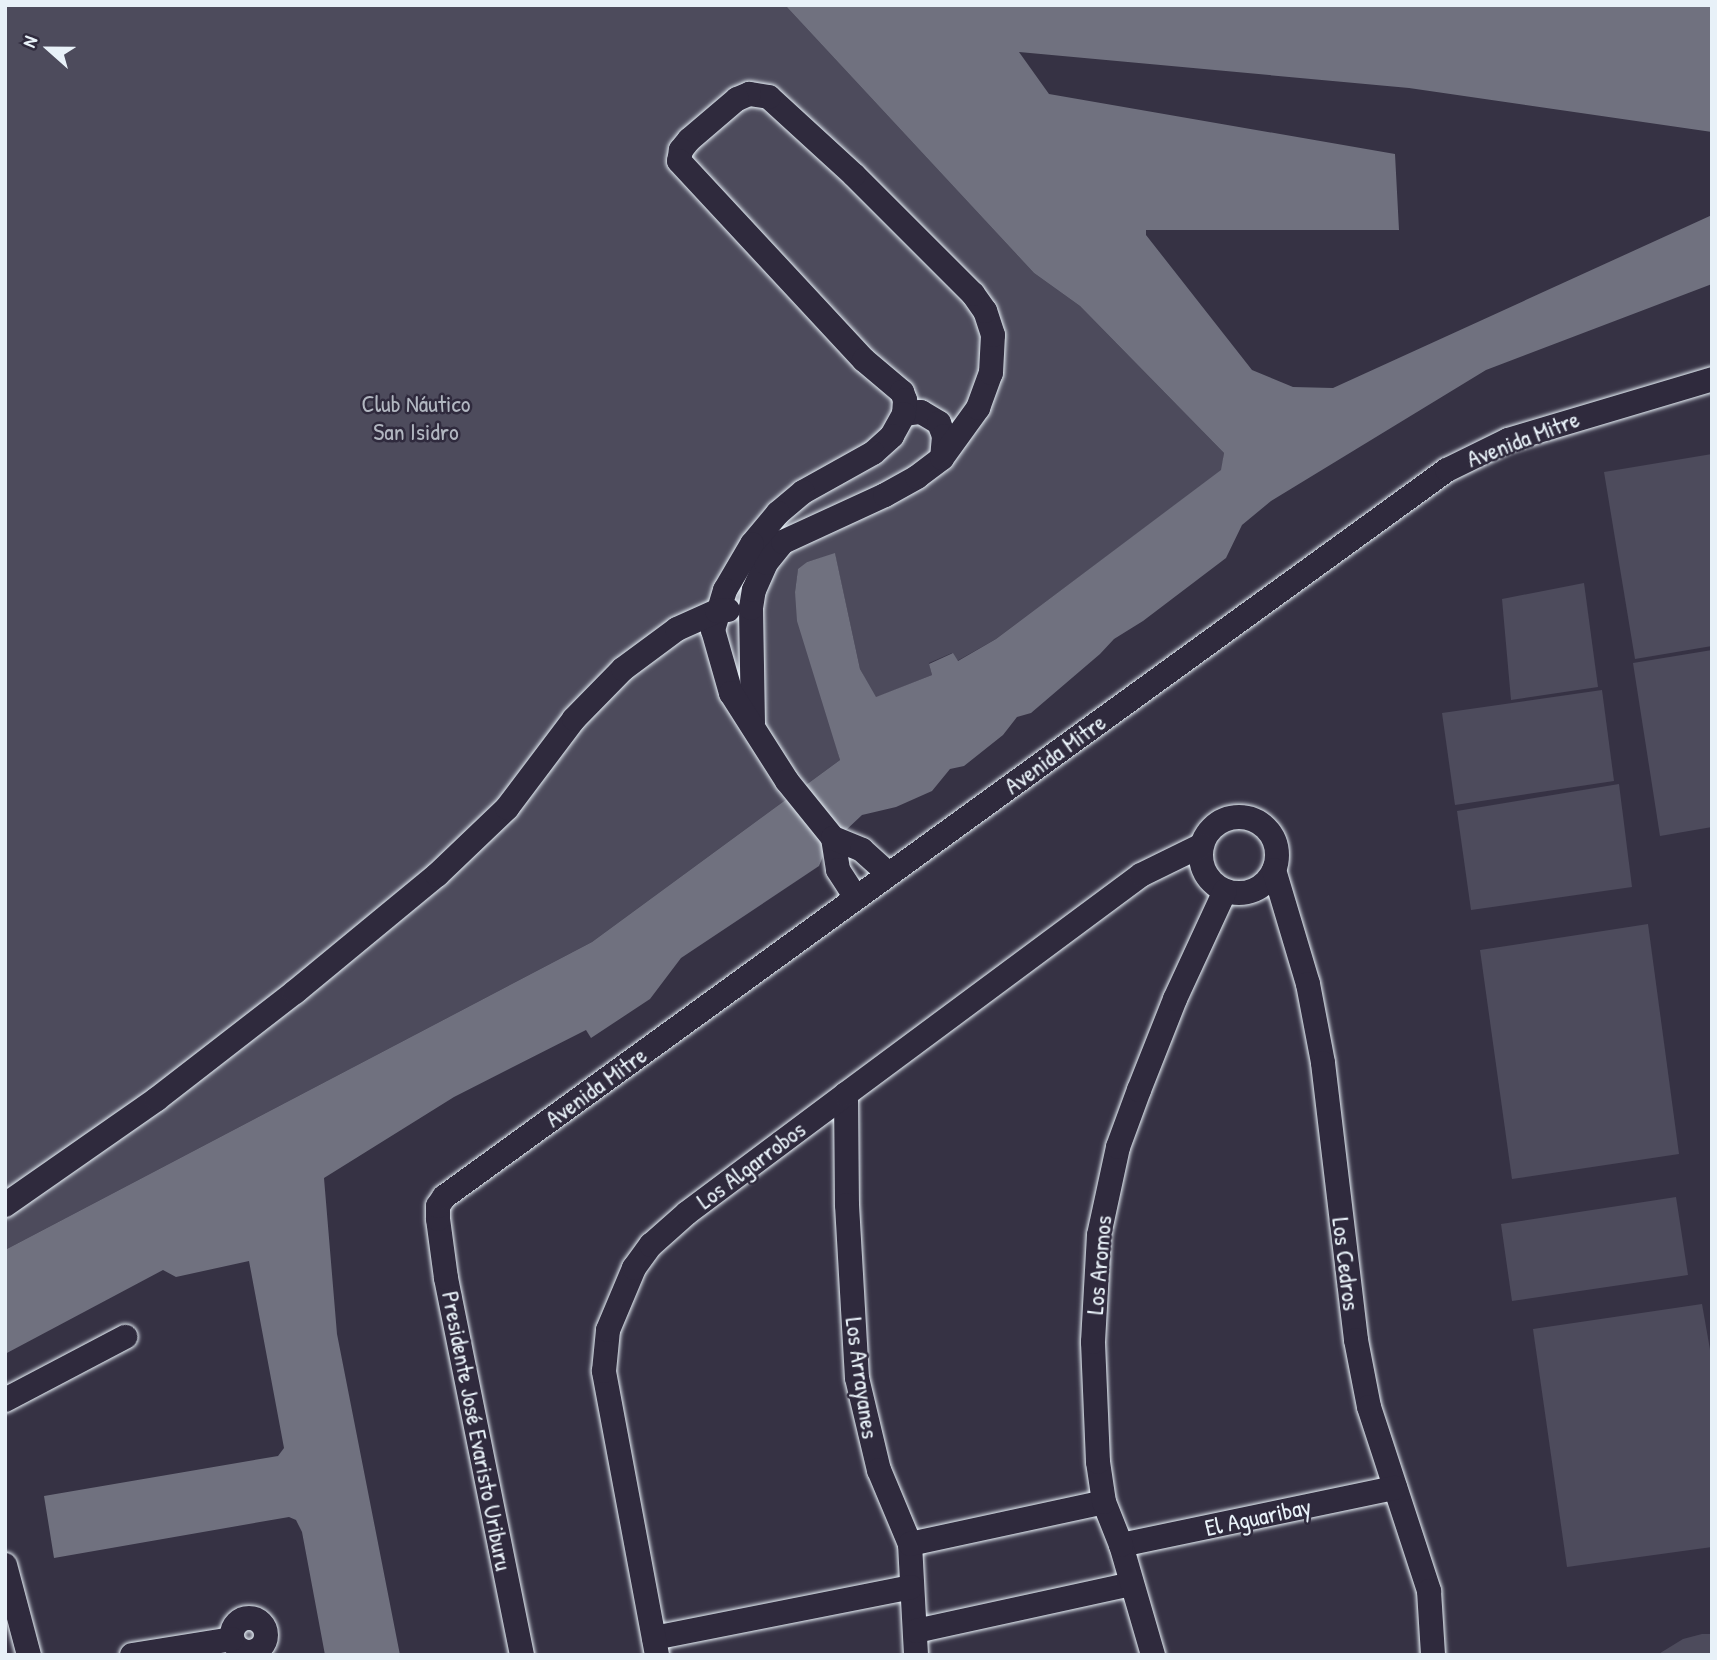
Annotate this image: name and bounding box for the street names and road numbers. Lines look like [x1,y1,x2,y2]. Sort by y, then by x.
street label: Avenida Mitre [1463,404,1583,474]
street label: Avenida Mitre [999,708,1111,800]
street label: Avenida Mitre [540,1041,652,1133]
street label: Los Algarrobos [691,1115,811,1215]
street label: Los Aromos [1080,1214,1118,1316]
street label: Los Cedros [1326,1216,1366,1312]
street label: Presidente José Evaristo Uriburu [436,1289,518,1573]
street label: Los Arrayanes [839,1316,885,1440]
street label: El Aguaribay [1202,1492,1314,1542]

